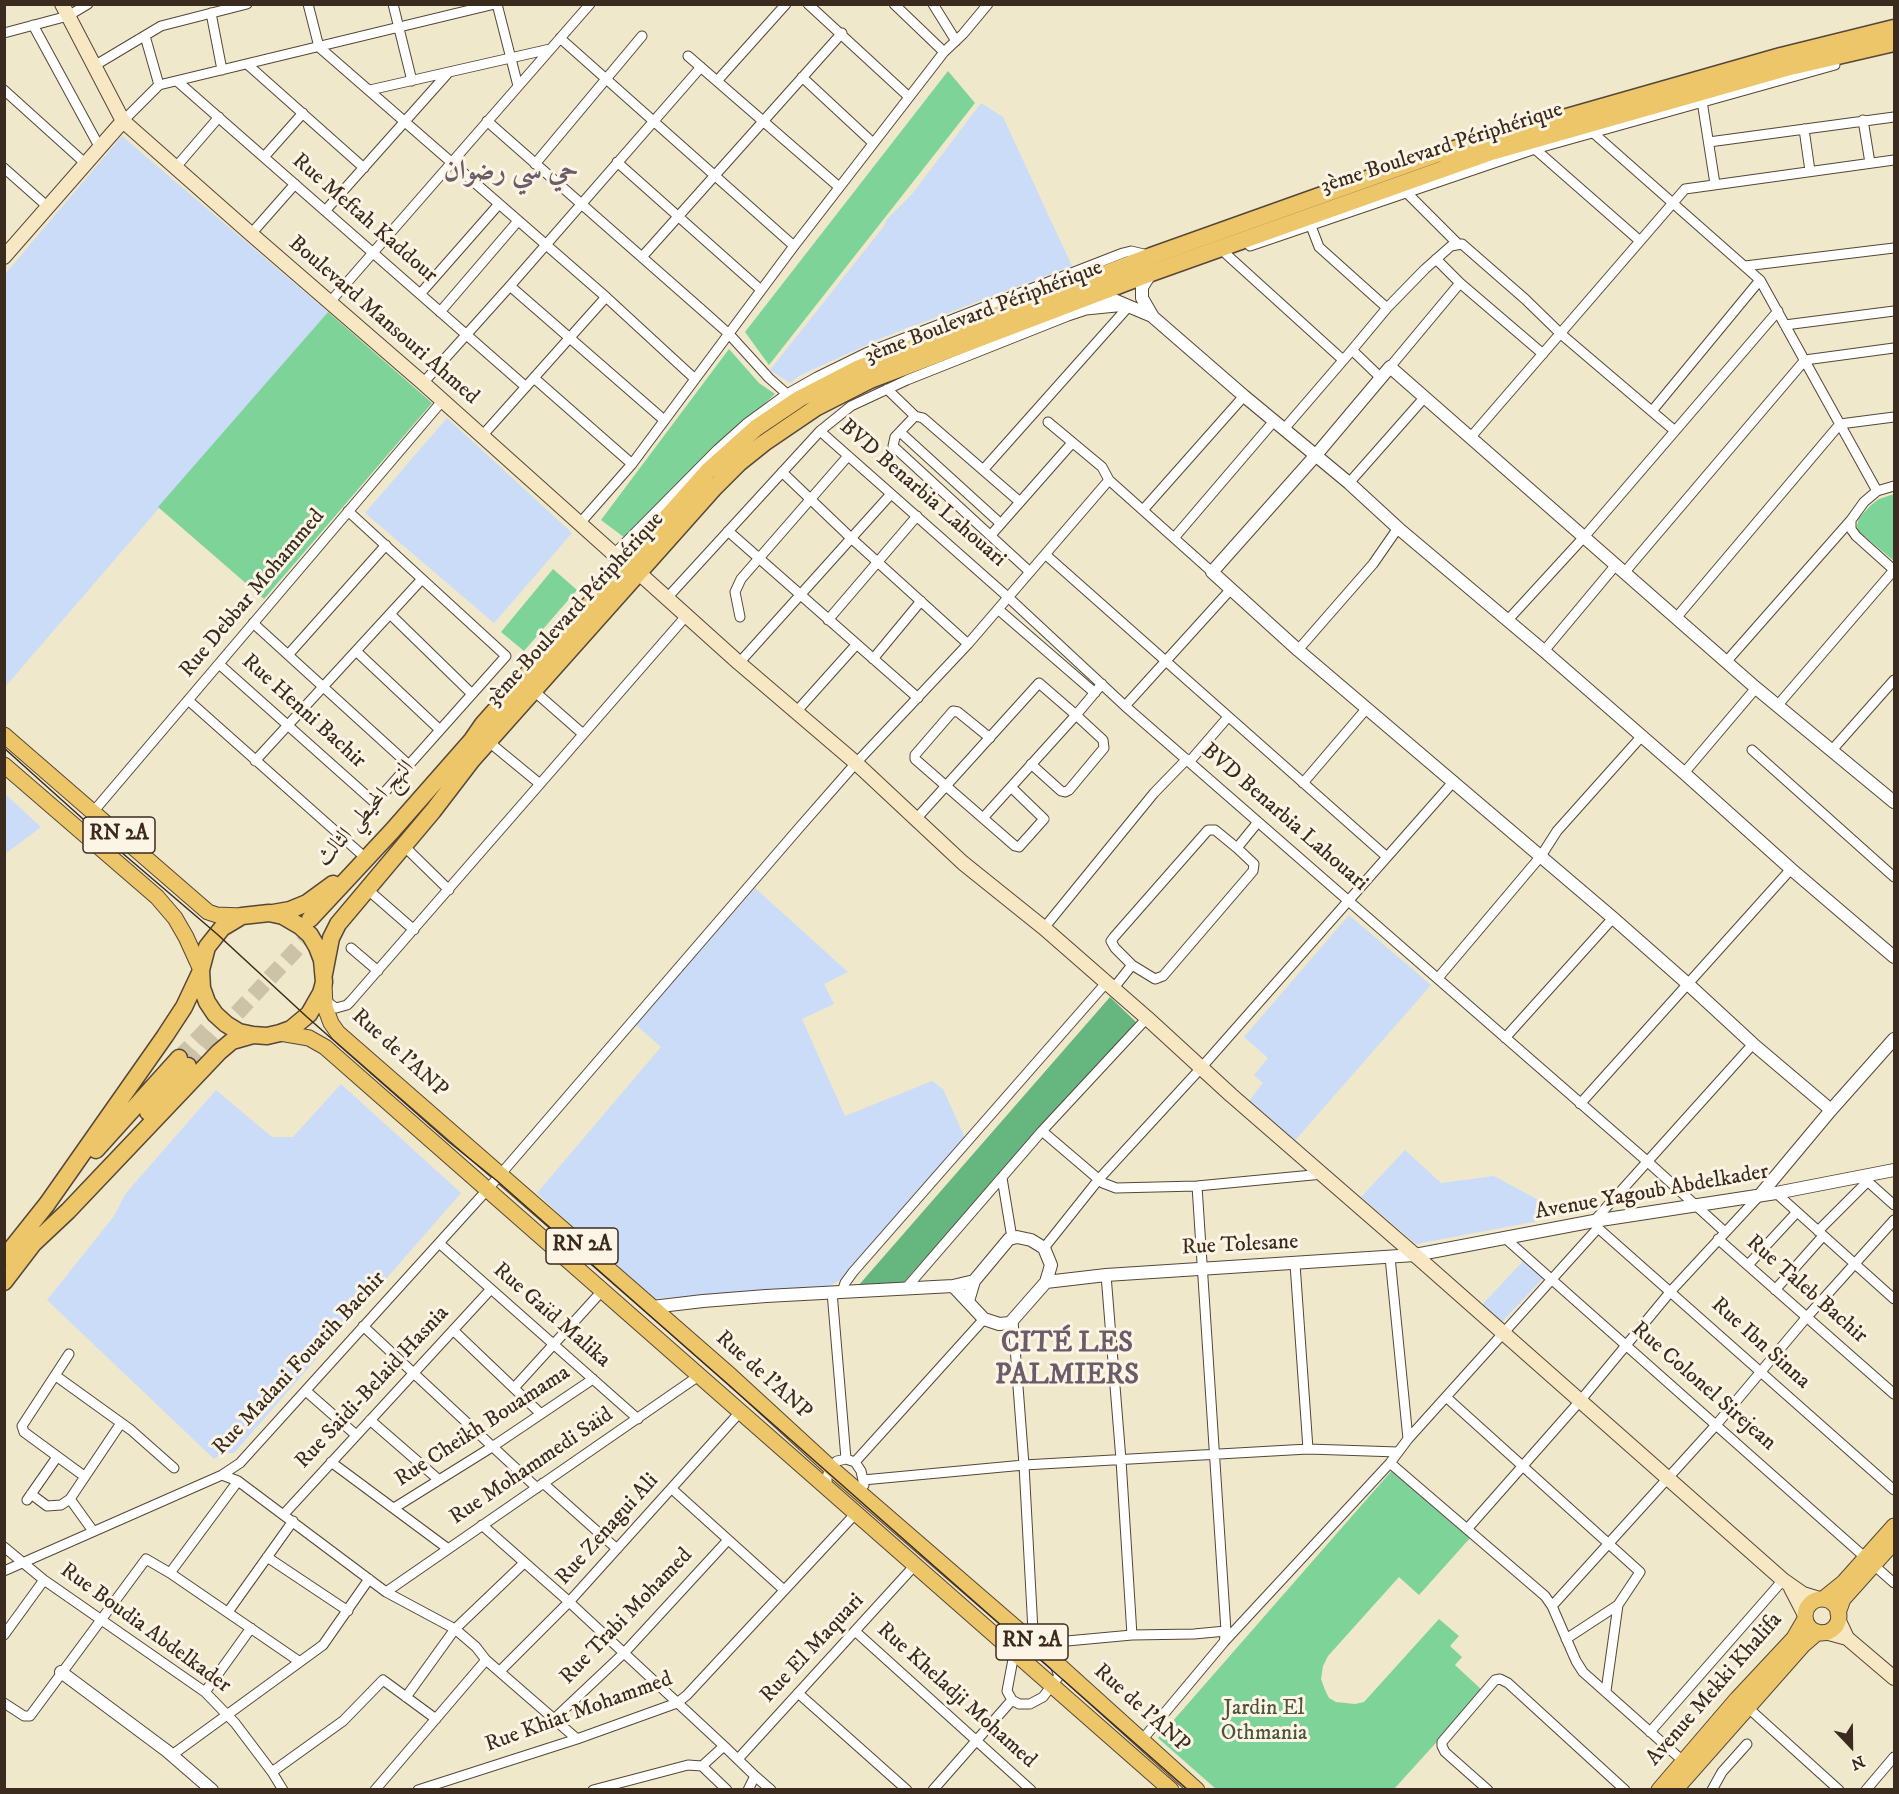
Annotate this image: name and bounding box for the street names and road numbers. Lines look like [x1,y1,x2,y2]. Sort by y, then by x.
street label: 3ème Boulevard Périphérique [1318,97,1566,201]
street label: Rue Meftah Kaddour [286,149,442,289]
street label: Boulevard Mansouri Ahmed [282,231,484,411]
street label: 3ème Boulevard Périphérique [861,255,1107,371]
street label: BVD Benarbia Lahouari [833,414,1011,574]
street label: Rue Debbar Mohammed [175,504,331,684]
street label: 3ème Boulevard Périphérique [482,507,670,713]
street label: Rue Henni Bachir [236,649,370,775]
street label: BVD Benarbia Lahouari [1195,738,1373,898]
street label: النهج المحيطي الثالث [312,756,420,872]
road number: RN 2A [83,817,155,853]
street label: Rue de l'ANP [345,1004,453,1104]
street label: Avenue Yagoub Abdelkader [1533,1159,1771,1227]
road number: RN 2A [546,1228,618,1264]
street label: Rue Tolesane [1181,1230,1299,1262]
street label: Rue Taleb Bachir [1740,1230,1872,1350]
street label: Rue Gaïd Malika [487,1258,615,1374]
street label: Rue Madani Fouatih Bachir [208,1267,392,1461]
street label: Rue Ibn Sinna [1705,1293,1815,1395]
street label: Rue Saidi-Belaid Hasnia [291,1301,455,1475]
street label: Rue Colonel Sirejean [1625,1317,1781,1457]
street label: Rue de l'ANP [709,1326,817,1426]
street label: Rue Cheikh Bouamama [390,1361,576,1493]
street label: Rue Mohammedi Saïd [445,1403,619,1531]
street label: Rue Zenagui Ali [551,1469,665,1591]
street label: Rue Trabi Mohamed [555,1543,699,1691]
street label: Rue Boudia Abdelkader [54,1558,236,1700]
street label: Rue El Maquari [756,1589,870,1709]
street label: Avenue Mekki Khalifa [1641,1608,1789,1772]
street label: Rue Kheladji Mohamed [871,1617,1041,1775]
road number: RN 2A [996,1624,1068,1660]
street label: Rue de l'ANP [1087,1659,1195,1759]
street label: Rue Khiat Mohammed [482,1667,676,1759]

